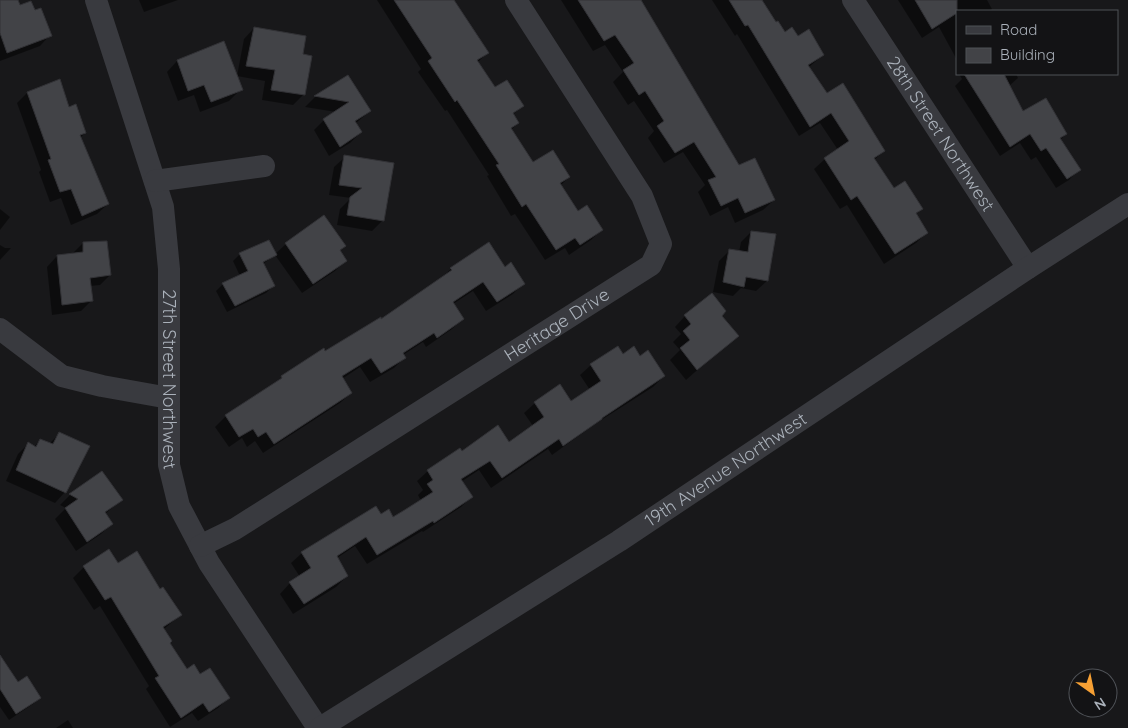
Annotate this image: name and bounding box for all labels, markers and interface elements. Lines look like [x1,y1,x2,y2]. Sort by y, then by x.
legend [956,10,1118,75]
text: Road [1000,20,1037,39]
text: Building [1000,45,1055,64]
street label: 28th Street Northwest [882,52,1000,216]
street label: Heritage Drive [500,282,613,366]
street label: 27th Street Northwest [158,289,182,472]
street label: 19th Avenue Northwest [640,407,811,532]
north arrow [1068,668,1118,718]
text: N [1091,694,1109,714]

